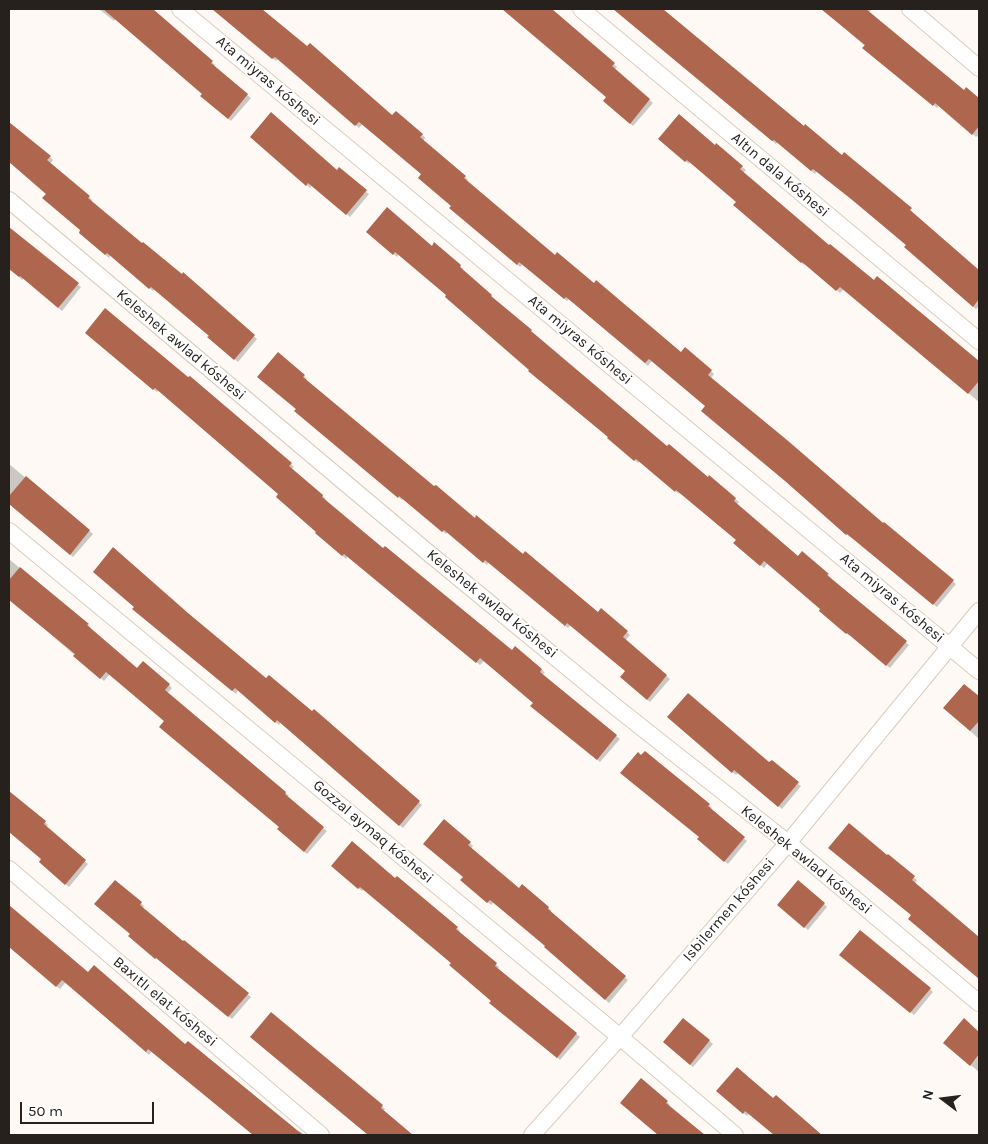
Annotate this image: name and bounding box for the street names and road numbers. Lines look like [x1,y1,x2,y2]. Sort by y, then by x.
street label: Ata miyras kóshesi [212,32,324,130]
street label: Altın dala kóshesi [727,129,833,221]
street label: Keleshek awlad kóshesi [113,286,249,404]
street label: Ata miyras kóshesi [524,291,636,389]
street label: Keleshek awlad kóshesi [423,546,561,662]
street label: Ata miyras kóshesi [836,549,948,647]
street label: Gozzal aymaq kóshesi [309,776,437,888]
street label: Keleshek awlad kóshesi [737,802,875,918]
street label: Isbilermen kóshesi [679,855,779,965]
street label: Baxıtlı elat kóshesi [109,953,221,1051]

